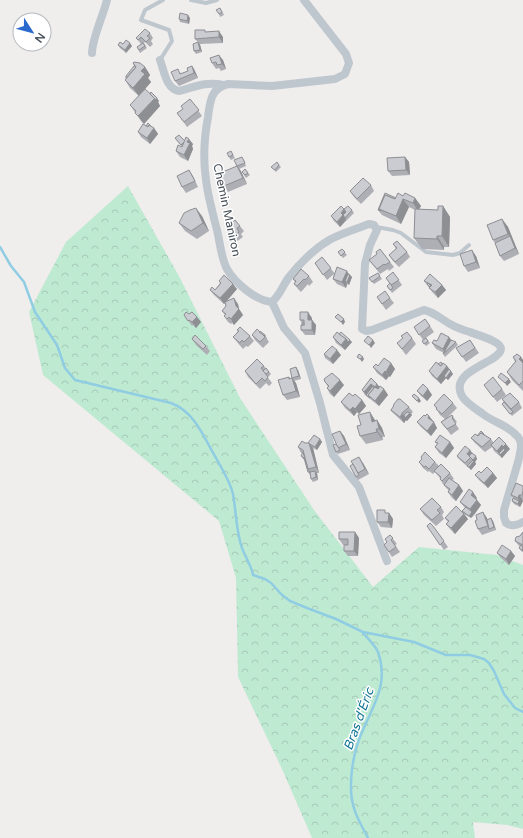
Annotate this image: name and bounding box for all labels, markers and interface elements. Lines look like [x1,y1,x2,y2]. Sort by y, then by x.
north arrow [12,12,52,52]
text: N [32,30,48,45]
street label: Chemin Maniron [210,162,244,258]
water label: Bras d'Éric [340,685,378,753]

